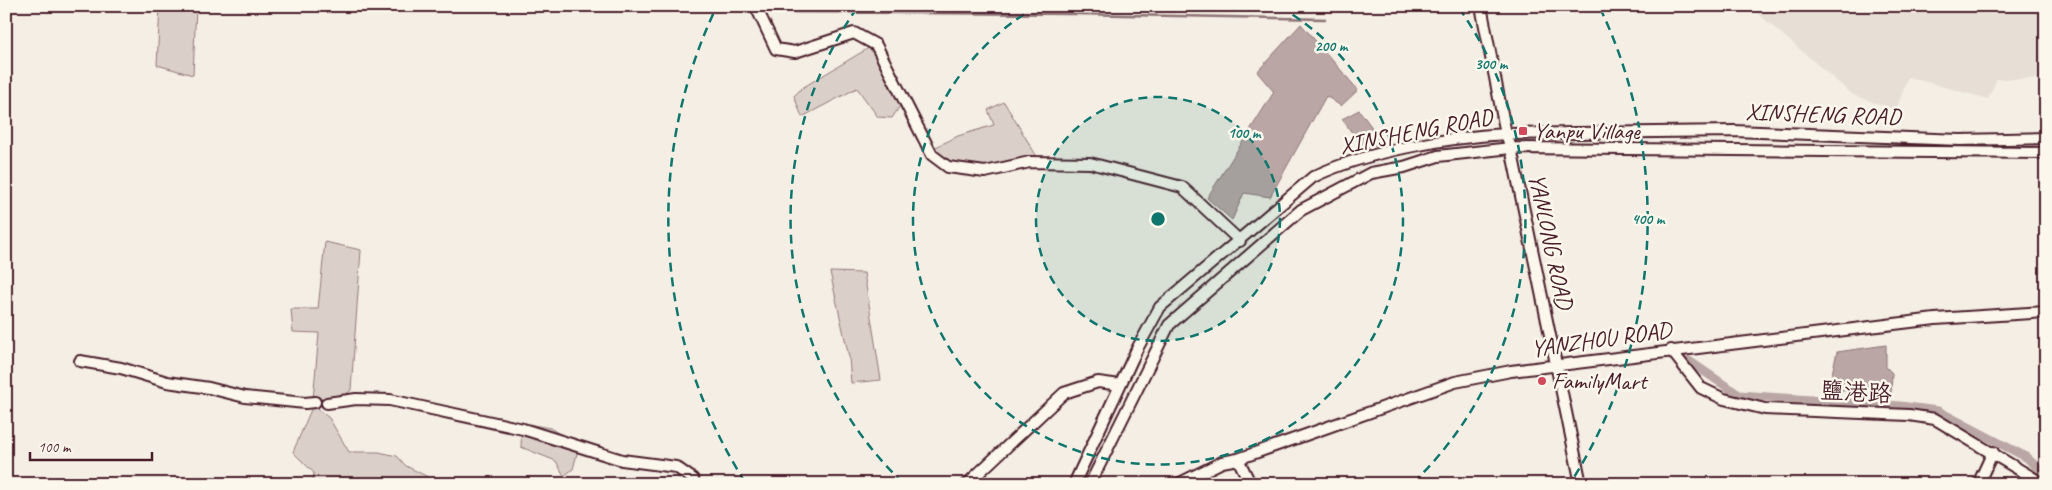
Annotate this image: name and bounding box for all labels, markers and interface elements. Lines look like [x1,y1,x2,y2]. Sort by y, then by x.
text: 200 m [1315,37,1349,56]
text: 300 m [1475,55,1509,74]
street label: XINSHENG ROAD [1745,96,1903,132]
street label: XINSHENG ROAD [1337,101,1497,161]
place label: Yanpu Village [1533,116,1642,146]
text: 100 m [1228,124,1262,143]
marker: Yanpu Village [1517,125,1529,137]
street label: YANLONG ROAD [1522,170,1580,314]
centre of rings [1149,210,1167,228]
text: 400 m [1632,210,1666,229]
street label: YANZHOU ROAD [1529,314,1675,364]
place label: FamilyMart [1552,366,1649,396]
marker: FamilyMart [1536,375,1548,387]
street label: 鹽港路 [1819,375,1893,409]
scale bar [30,430,152,462]
text: 100 m [38,438,72,457]

